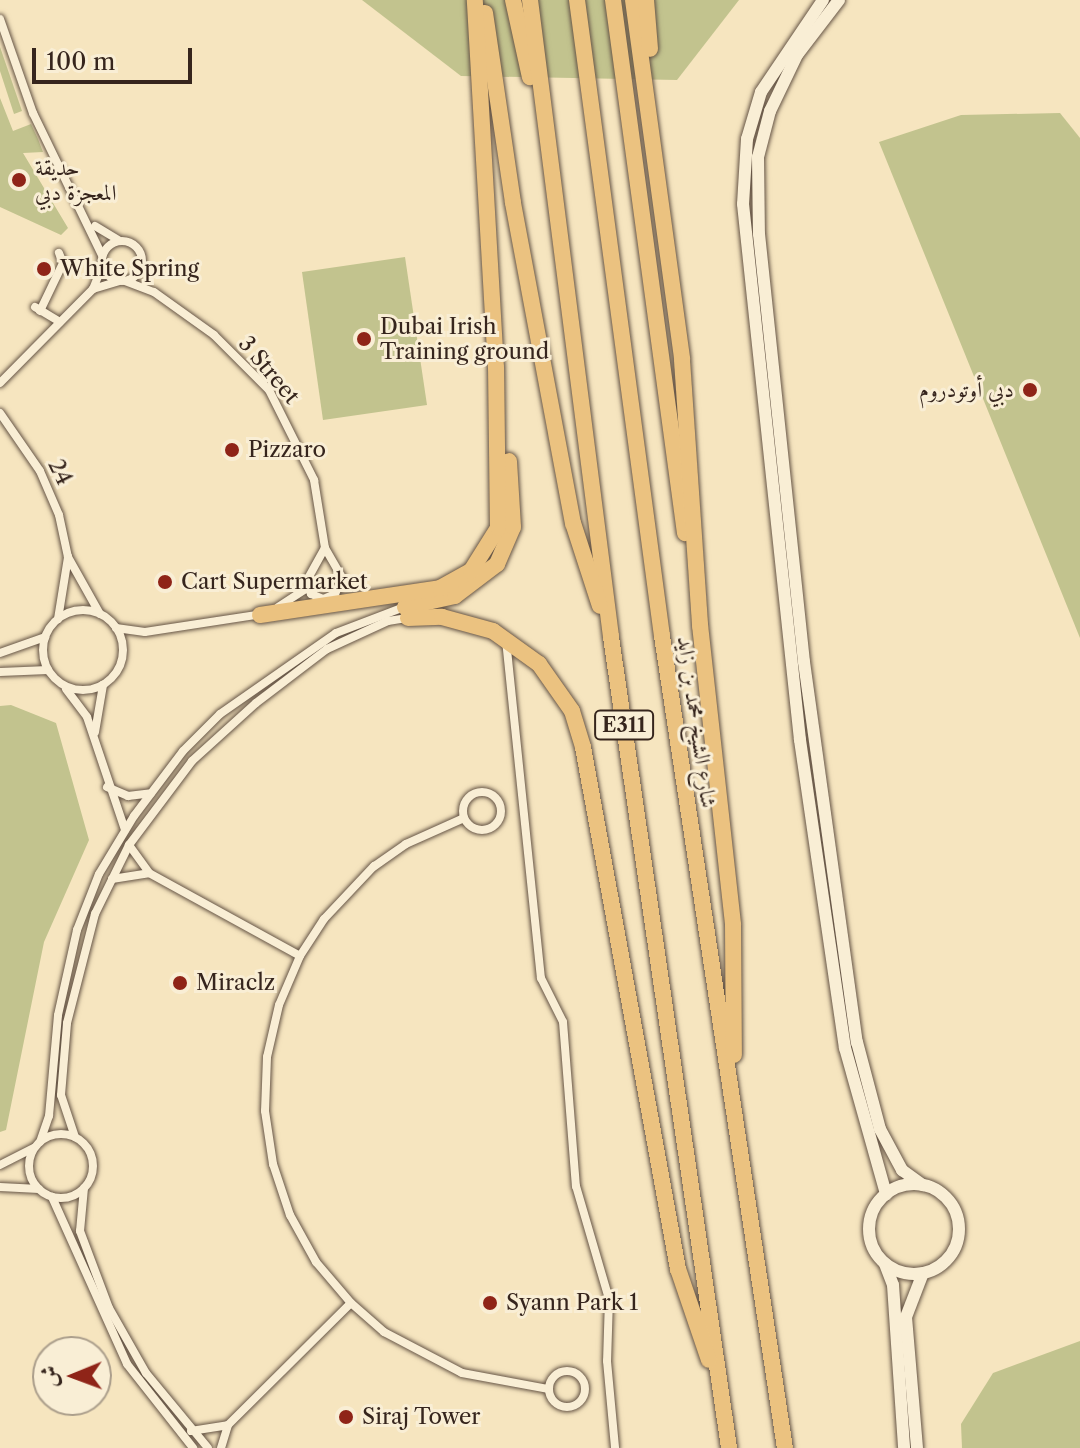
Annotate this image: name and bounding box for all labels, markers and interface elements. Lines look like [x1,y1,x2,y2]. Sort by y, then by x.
scale bar [36,32,196,82]
text: 100 m [46,47,115,76]
place label: حديقة المعجزة دبي [35,154,117,206]
marker: حديقة المعجزة دبي [10,171,28,189]
place label: White Spring [60,256,199,282]
marker: White Spring [35,260,53,278]
place label: Dubai Irish Training ground [380,313,549,364]
marker: Dubai Irish Training ground [355,330,373,348]
street label: 3 Street [233,331,305,409]
place label: دبي أوتودروم [919,377,1014,403]
marker: دبي أوتودروم [1021,381,1039,399]
place label: Pizzaro [248,437,326,463]
marker: Pizzaro [223,441,241,459]
street label: 24 [43,455,77,489]
place label: Cart Supermarket [181,569,368,595]
marker: Cart Supermarket [156,573,174,591]
street label: شارع الشيخ محمد بن زايد [672,635,722,809]
road number: E311 [594,709,654,741]
place label: Miraclz [196,970,275,996]
marker: Miraclz [171,974,189,992]
place label: Syann Park 1 [506,1290,639,1316]
marker: Syann Park 1 [481,1294,499,1312]
north arrow [32,1336,112,1416]
text: ش [36,1365,63,1388]
place label: Siraj Tower [362,1404,481,1430]
marker: Siraj Tower [337,1408,355,1426]

